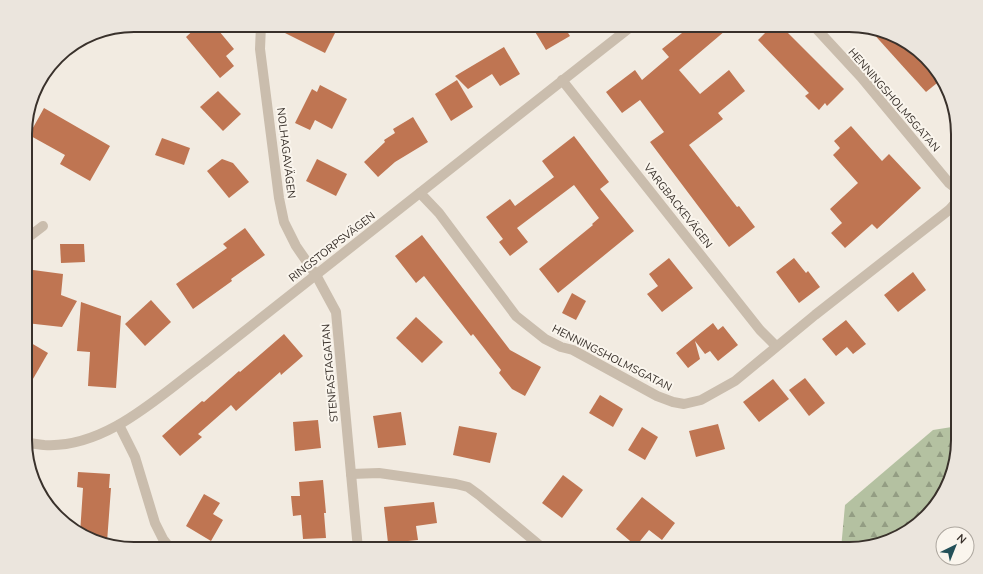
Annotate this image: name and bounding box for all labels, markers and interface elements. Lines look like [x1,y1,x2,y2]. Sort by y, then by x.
street label: HENNINGSHOLMSGATAN [845,45,943,155]
street label: NOLHAGAVÄGEN [273,107,299,199]
street label: VARGBACKEVÄGEN [640,160,716,251]
street label: RINGSTORPSVÄGEN [286,209,378,285]
street label: HENNINGSHOLMSGATAN [549,321,675,395]
street label: STENFASTAGATAN [318,323,342,423]
north arrow [935,526,975,566]
text: N [953,531,970,547]

